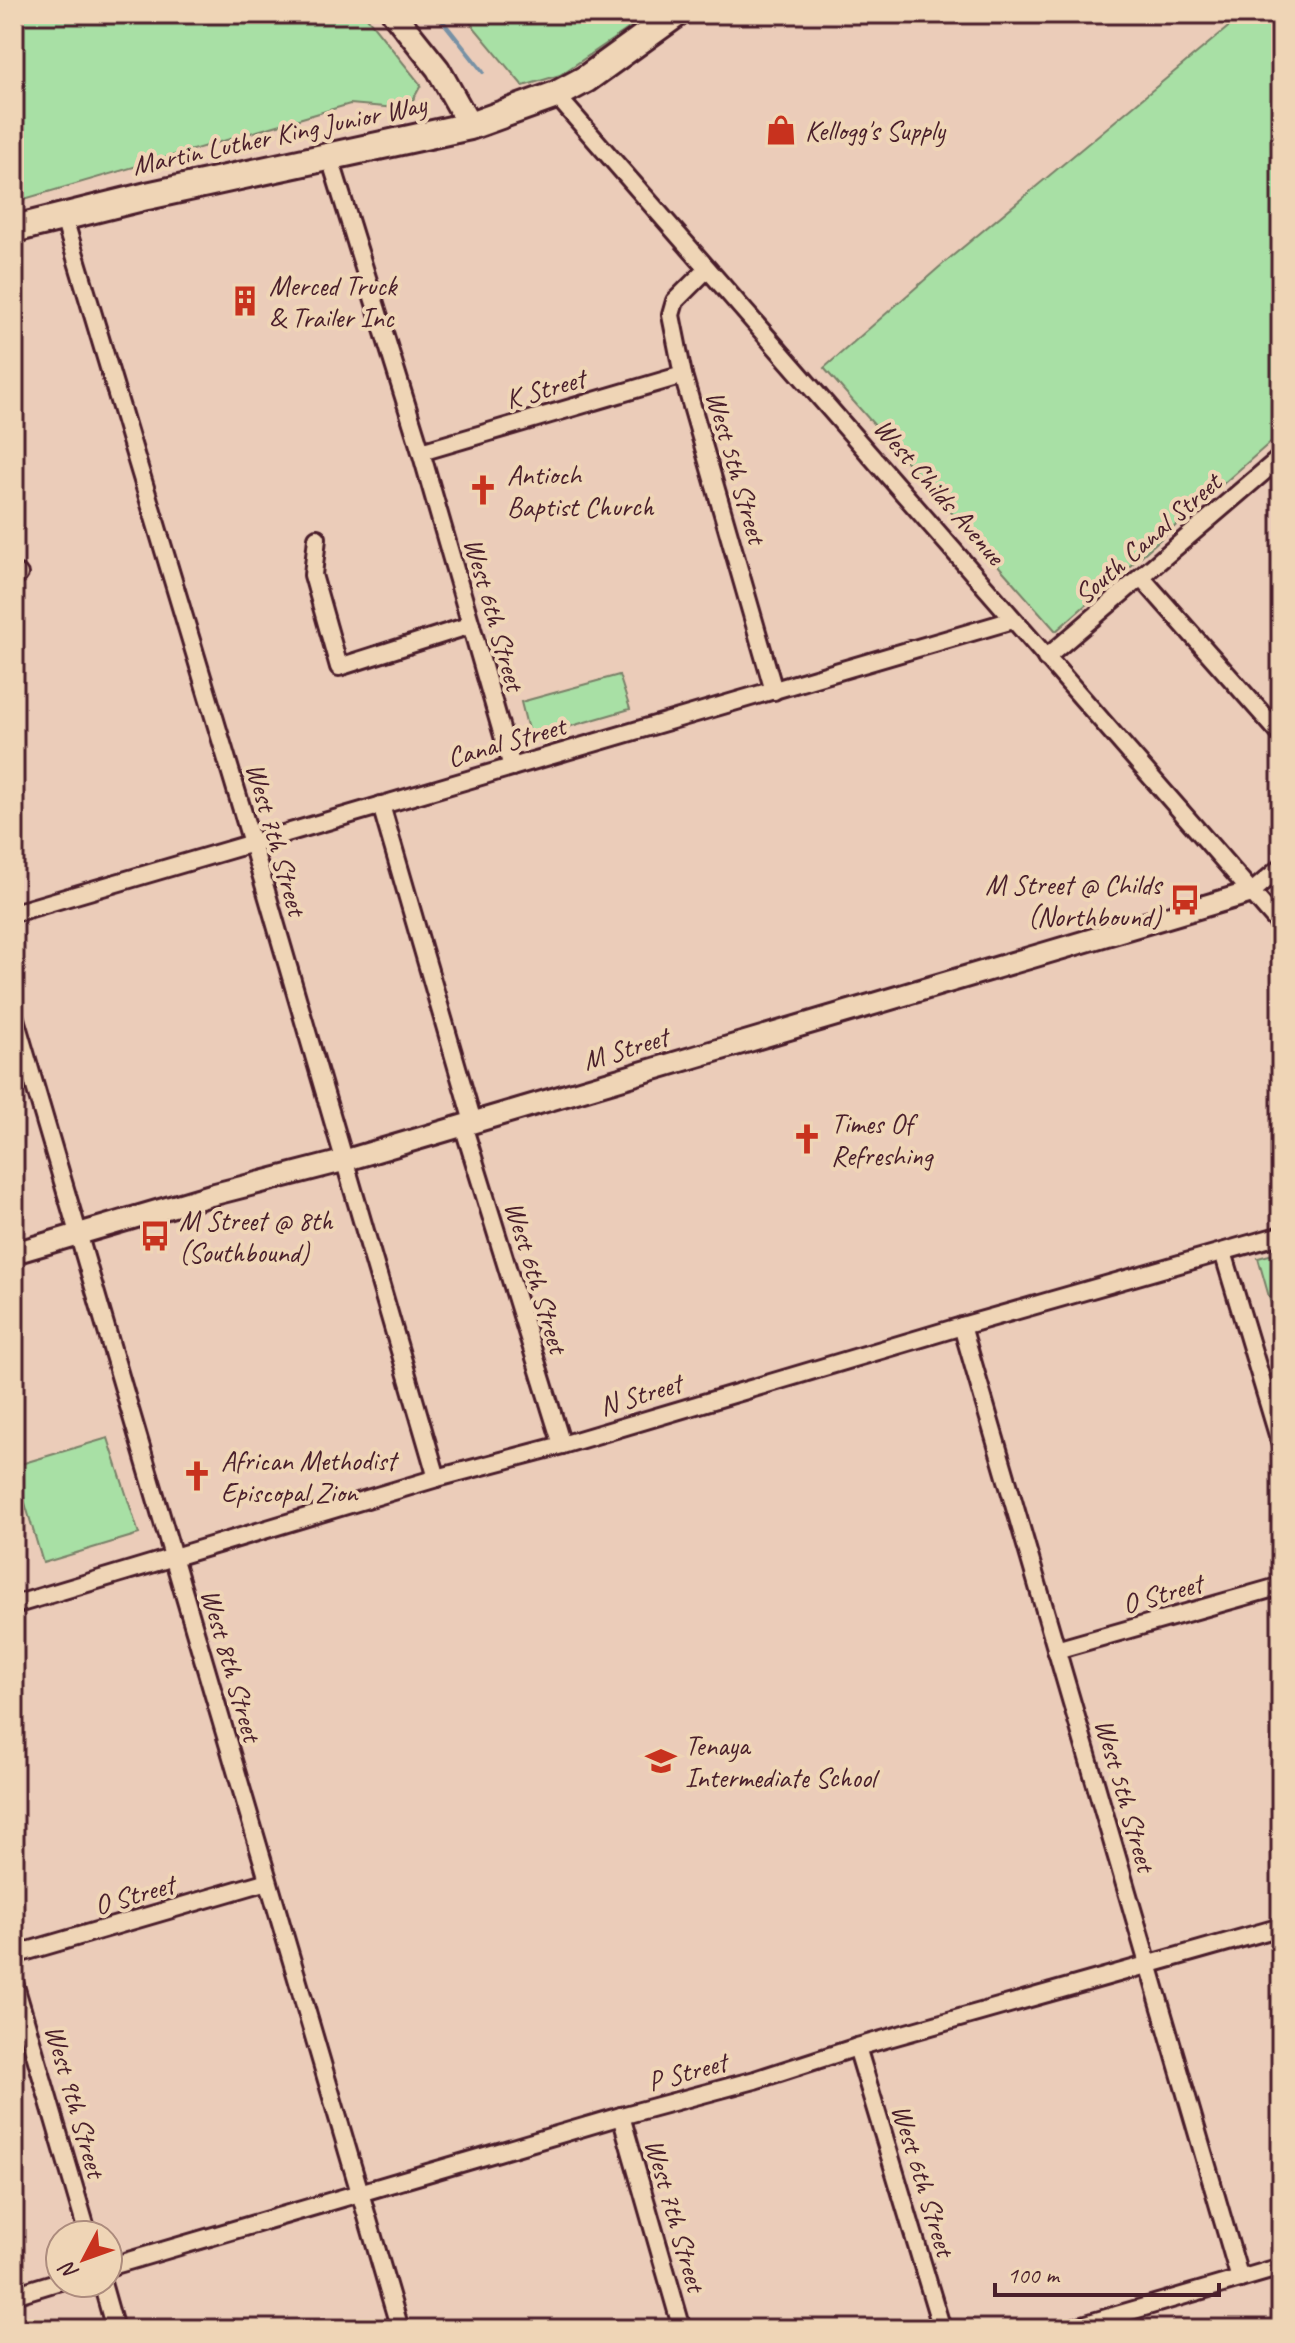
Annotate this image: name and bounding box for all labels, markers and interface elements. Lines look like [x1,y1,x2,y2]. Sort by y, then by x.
street label: Martin Luther King Junior Way [129,86,432,183]
shop icon: Kellogg's Supply [764,113,798,147]
place label: Kellogg's Supply [805,113,947,148]
place label: Merced Truck & Trailer Inc [269,268,398,335]
building icon: Merced Truck & Trailer Inc [228,284,262,318]
street label: K Street [501,359,593,416]
street label: West 5th Street [698,387,776,550]
street label: West Childs Avenue [866,411,1014,573]
place label: Antioch Baptist Church [507,457,655,524]
street label: South Canal Street [1067,463,1230,612]
church icon: Antioch Baptist Church [466,473,500,507]
street label: West 6th Street [456,534,534,697]
street label: Canal Street [443,707,572,775]
street label: West 7th Street [238,759,316,922]
place label: M Street @ Childs (Northbound) [985,867,1163,934]
bus stop icon: M Street @ Childs (Northbound) [1168,883,1202,917]
street label: M Street [578,1018,676,1078]
place label: Times Of Refreshing [831,1106,935,1173]
church icon: Times Of Refreshing [790,1122,824,1156]
street label: West 6th Street [497,1197,577,1360]
place label: M Street @ 8th (Southbound) [179,1203,334,1270]
bus stop icon: M Street @ 8th (Southbound) [138,1219,172,1253]
street label: N Street [595,1364,689,1423]
place label: African Methodist Episcopal Zion [221,1443,399,1510]
church icon: African Methodist Episcopal Zion [180,1459,214,1493]
street label: O Street [1118,1564,1210,1622]
street label: West 8th Street [193,1585,271,1748]
street label: West 5th Street [1087,1715,1165,1878]
place label: Tenaya Intermediate School [685,1728,881,1795]
school or university icon: Tenaya Intermediate School [644,1744,678,1778]
street label: O Street [90,1865,182,1923]
street label: West 9th Street [37,2021,115,2184]
street label: P Street [644,2043,734,2099]
street label: West 6th Street [884,2100,964,2263]
street label: West 7th Street [637,2135,715,2298]
north arrow [44,2219,124,2299]
scale bar [995,2247,1219,2297]
text: N [52,2255,85,2286]
text: 100 m [1007,2260,1061,2290]

